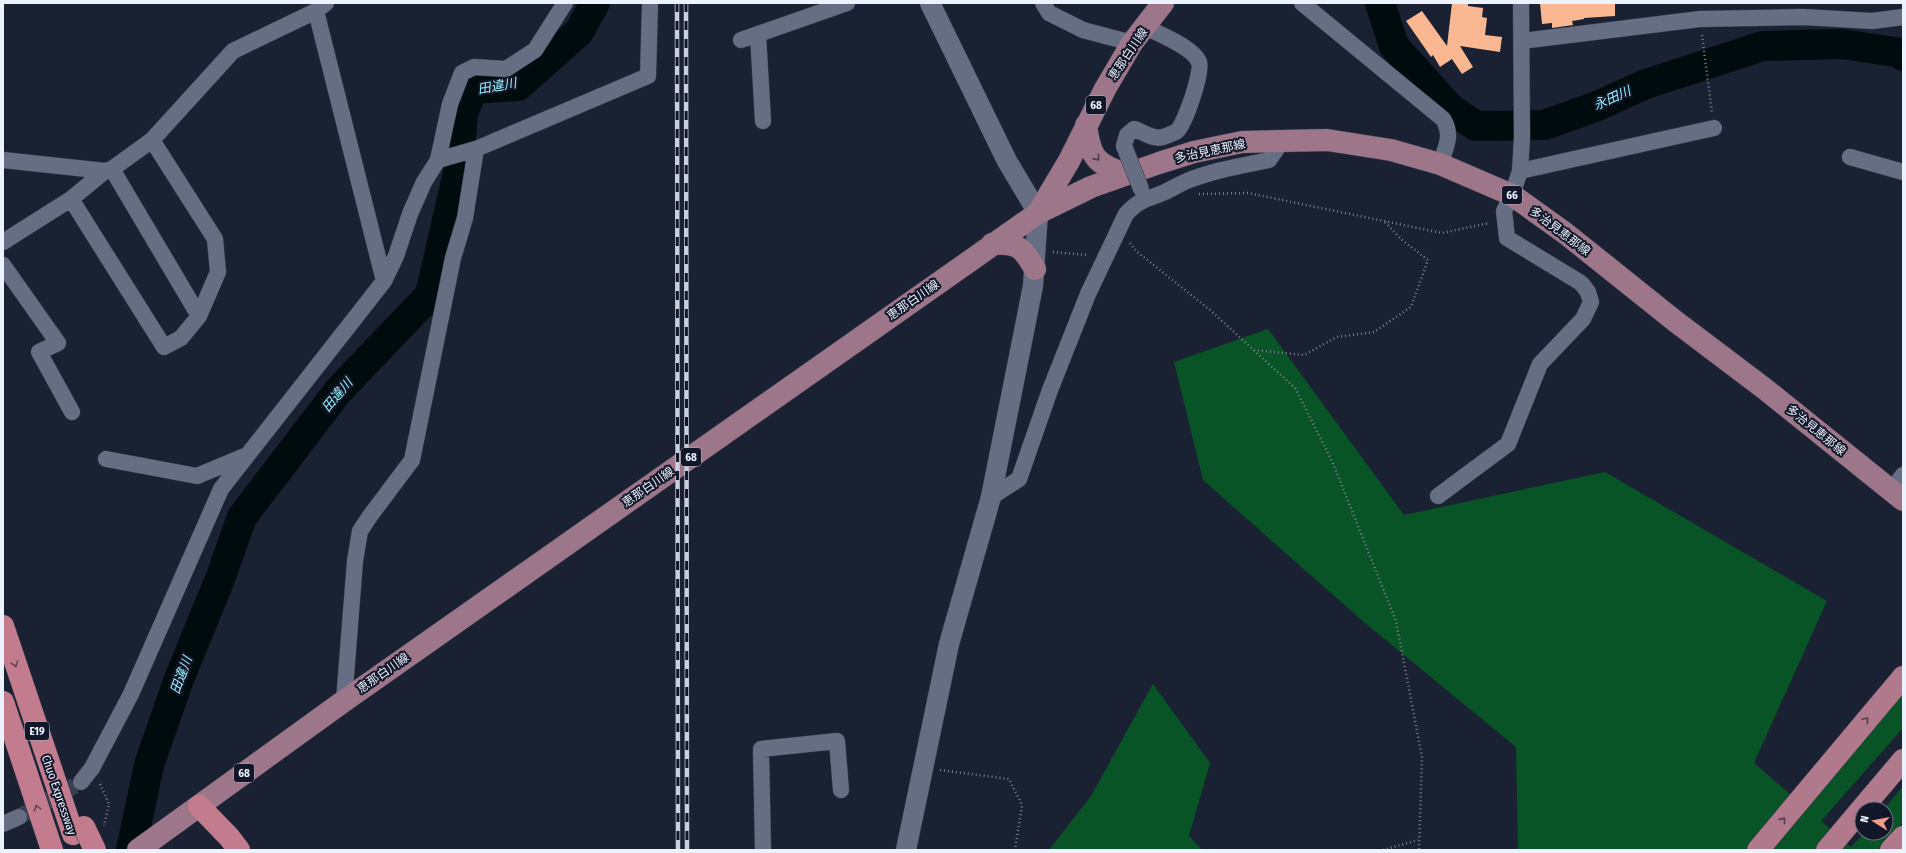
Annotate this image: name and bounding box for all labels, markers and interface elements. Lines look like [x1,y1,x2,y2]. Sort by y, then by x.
street label: 恵那白川線 [1105,25,1151,83]
water label: 田違川 [476,75,519,97]
water label: 永田川 [1591,82,1635,113]
road number: 68 [1086,96,1106,114]
street label: 多治見恵那線 [1173,137,1247,165]
one-way arrow [1092,153,1099,160]
road number: 66 [1502,186,1522,204]
street label: 多治見恵那線 [1527,204,1593,258]
street label: 恵那白川線 [884,277,942,323]
water label: 田違川 [319,374,357,415]
street label: 多治見恵那線 [1784,402,1848,458]
road number: 68 [681,448,701,466]
street label: 恵那白川線 [619,464,677,510]
street label: 恵那白川線 [354,650,412,696]
water label: 田違川 [167,652,195,696]
one-way arrow [10,660,19,667]
one-way arrow [1862,717,1869,725]
road number: E19 [25,722,49,740]
street label: Chuo Expressway [39,753,79,837]
road number: 68 [234,764,254,782]
north arrow [1854,801,1894,841]
one-way arrow [34,804,42,811]
text: N [1858,815,1872,824]
one-way arrow [1778,817,1785,824]

